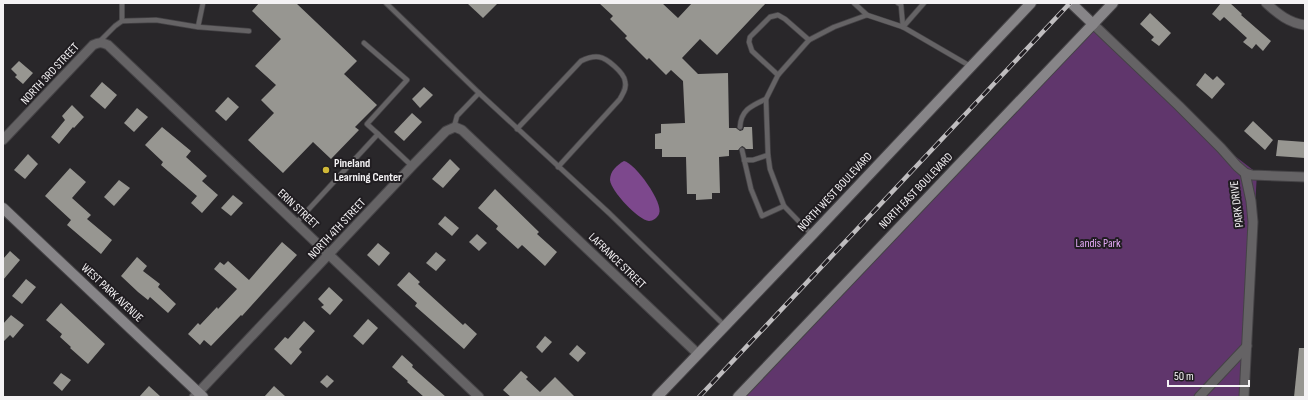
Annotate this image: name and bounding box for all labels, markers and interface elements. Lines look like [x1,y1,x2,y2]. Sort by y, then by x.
street label: NORTH 3RD STREET [18,40,82,108]
street label: NORTH WEST BOULEVARD [794,149,876,235]
street label: NORTH EAST BOULEVARD [876,150,956,232]
place label: Pineland Learning Center [334,156,402,185]
marker: Pineland Learning Center [321,165,331,175]
street label: PARK DRIVE [1227,180,1247,228]
street label: ERIN STREET [274,186,322,232]
street label: NORTH 4TH STREET [305,195,369,263]
street label: LAFRANCE STREET [585,230,649,292]
park label: Landis Park [1075,236,1121,251]
street label: WEST PARK AVENUE [78,260,146,326]
scale bar [1168,362,1249,388]
text: 50 m [1174,369,1194,384]

